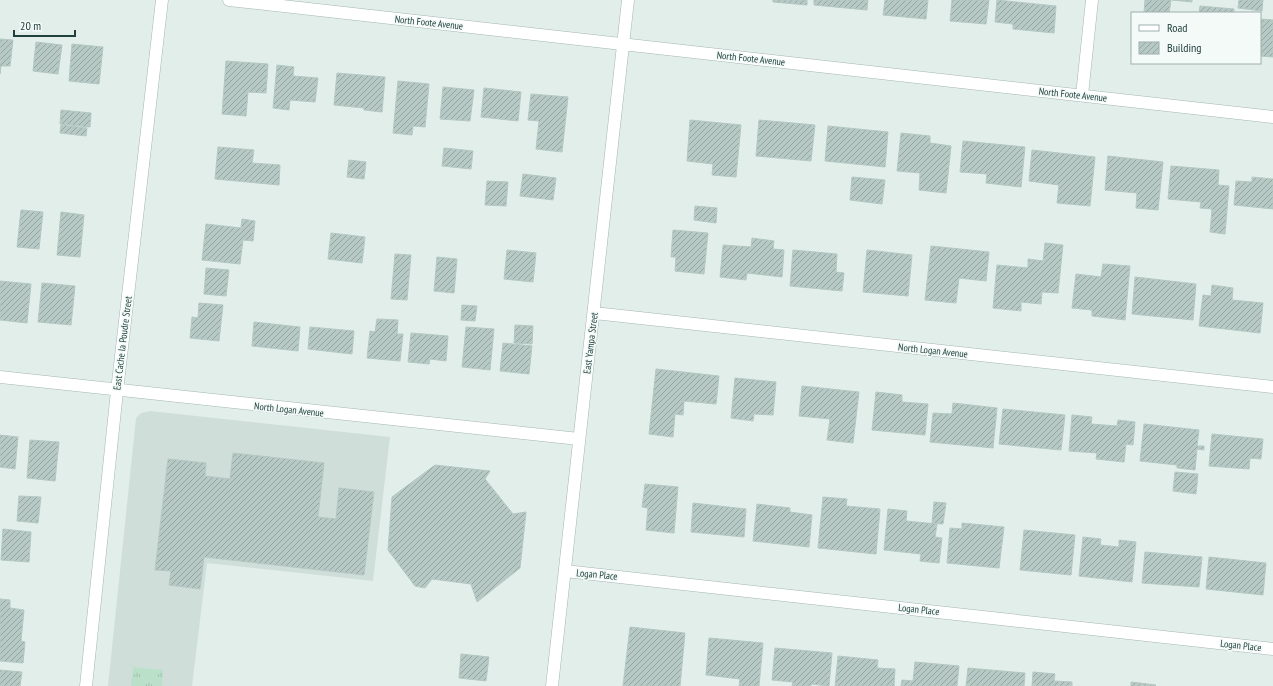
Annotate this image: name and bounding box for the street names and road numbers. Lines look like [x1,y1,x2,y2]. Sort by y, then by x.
street label: North Foote Avenue [394,12,464,33]
street label: North Foote Avenue [716,48,786,69]
street label: North Foote Avenue [1038,84,1108,105]
street label: East Cache la Poudre Street [110,295,135,391]
street label: East Yampa Street [580,311,601,375]
street label: North Logan Avenue [898,340,968,361]
street label: North Logan Avenue [254,399,324,420]
street label: Logan Place [576,566,618,583]
street label: Logan Place [898,601,940,618]
street label: Logan Place [1220,637,1262,654]

